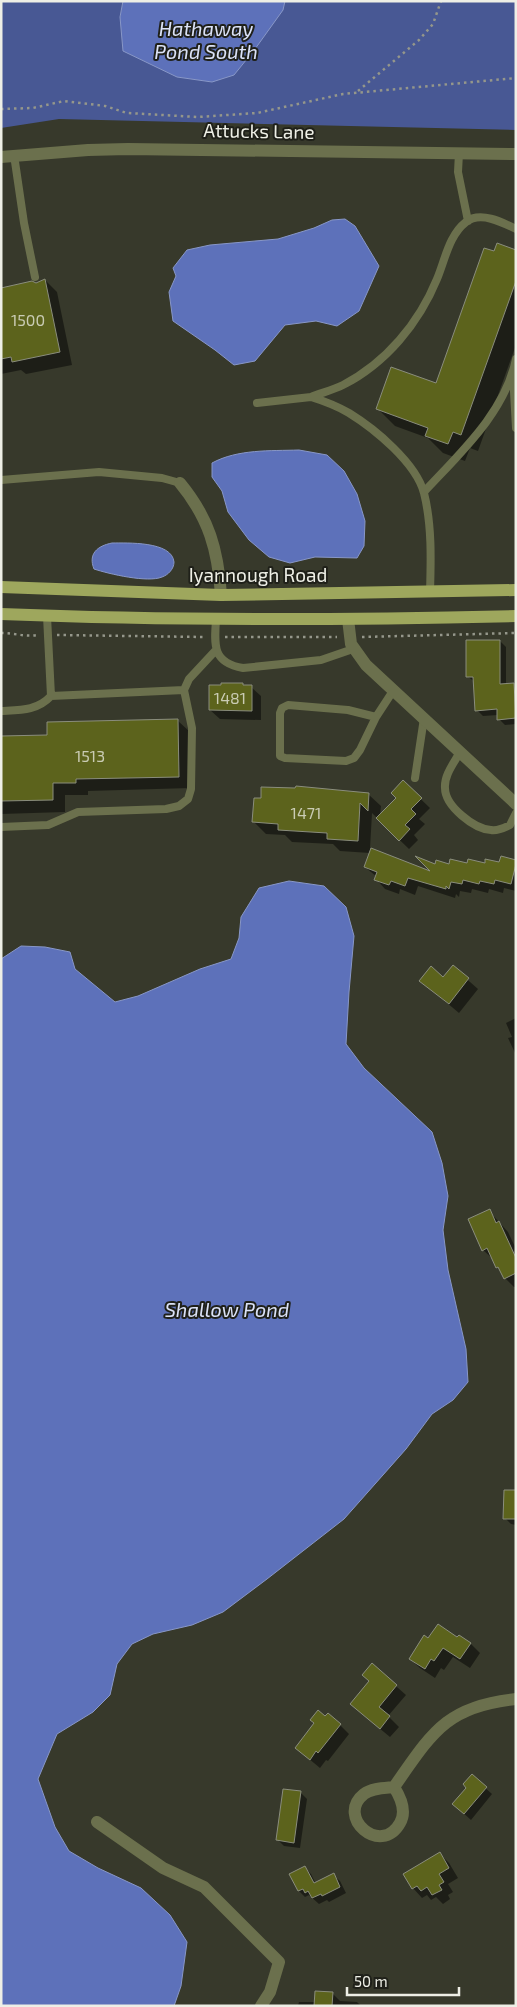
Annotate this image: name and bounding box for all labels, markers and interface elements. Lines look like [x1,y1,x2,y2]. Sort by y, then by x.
water label: Hathaway Pond South [154,16,258,63]
street label: Attucks Lane [203,118,315,143]
house number: 1500 [11,310,45,329]
street label: Iyannough Road [189,563,327,586]
house number: 1481 [214,688,246,707]
house number: 1513 [75,746,105,765]
house number: 1471 [291,803,321,822]
water label: Shallow Pond [165,1297,290,1321]
scale bar [347,1964,460,1996]
text: 50 m [354,1972,388,1990]

